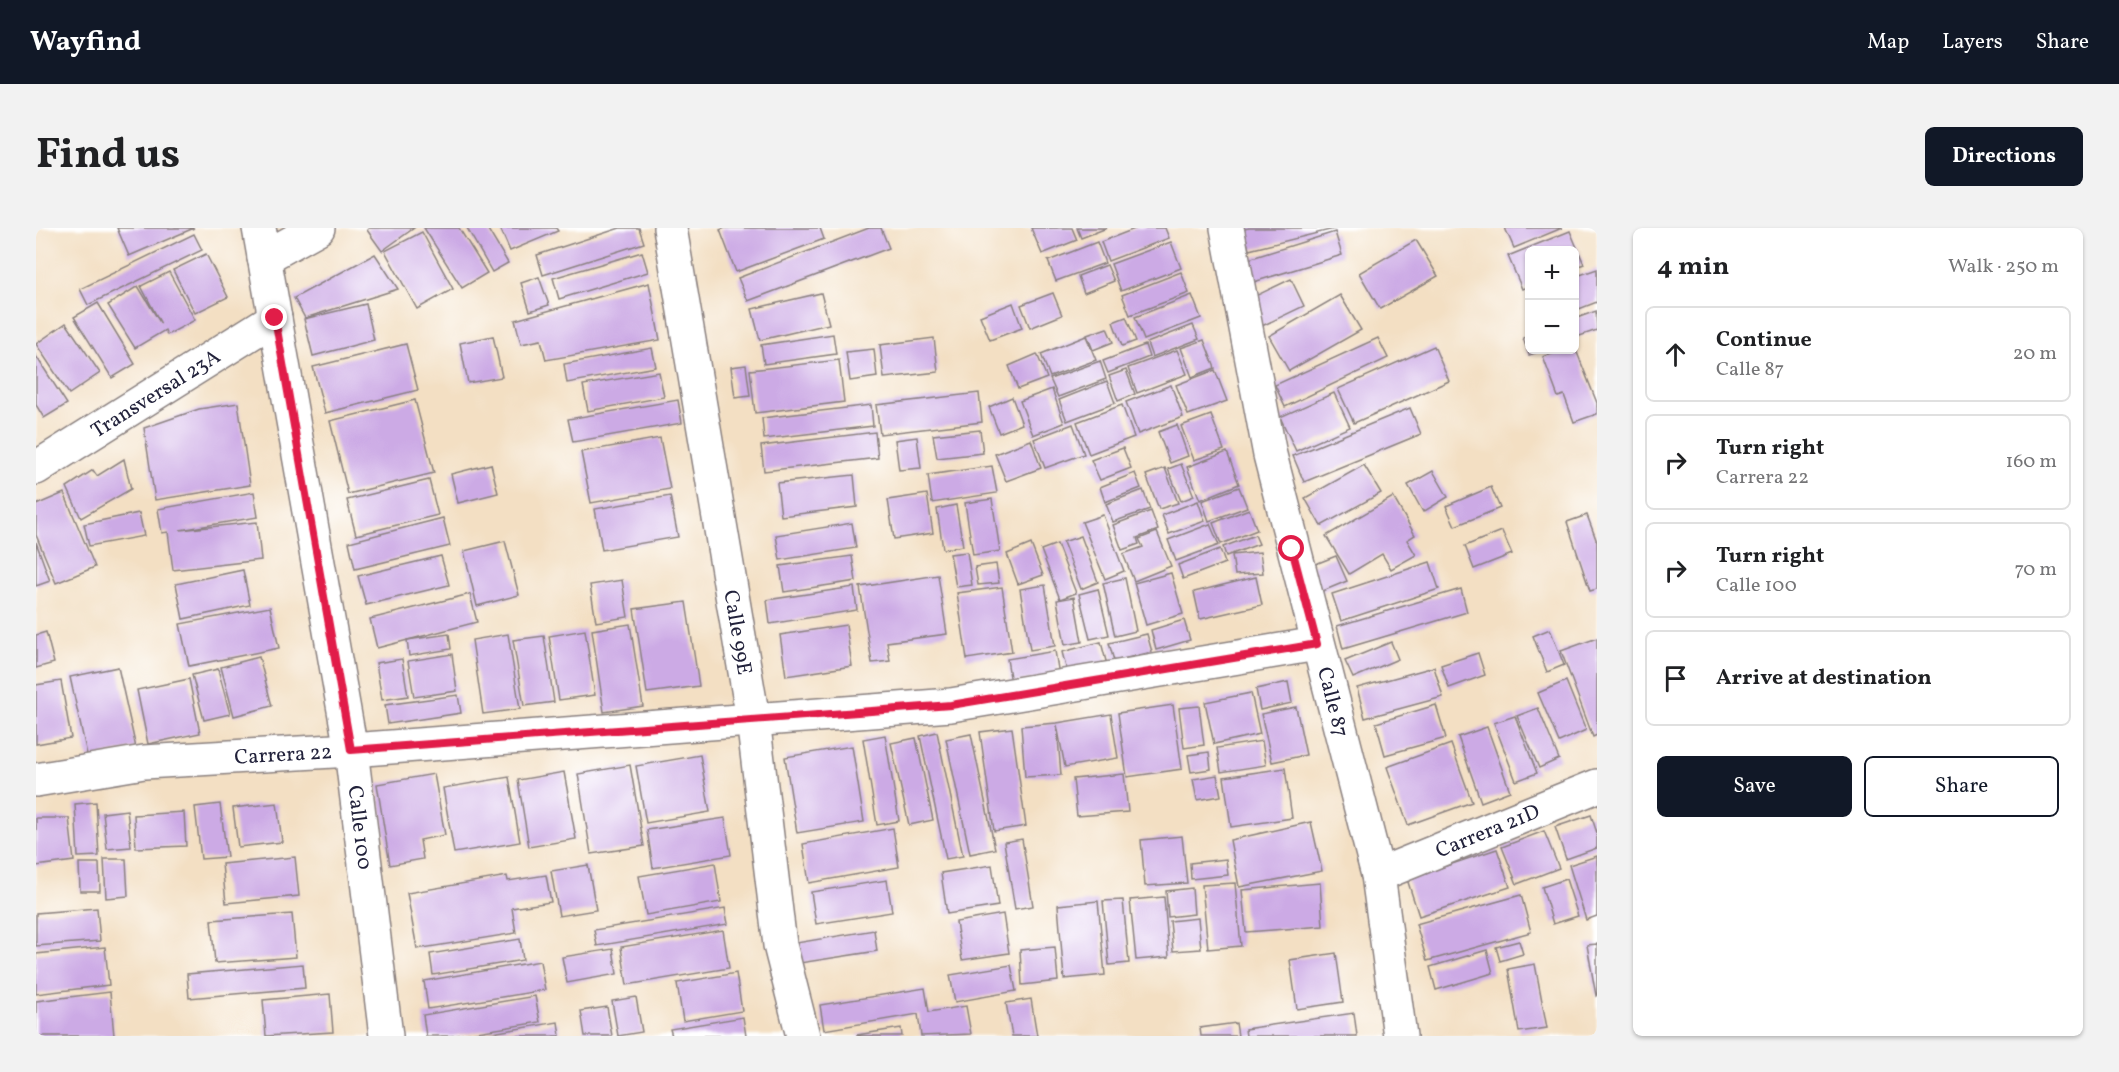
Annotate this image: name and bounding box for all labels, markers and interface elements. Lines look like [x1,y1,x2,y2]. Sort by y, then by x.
text: Wayfind [30,23,141,62]
text: Map [1867,28,1909,57]
text: Layers [1942,28,2003,57]
text: Share [2036,28,2089,57]
text: Find us [36,127,180,186]
button: Directions [1925,127,2083,186]
map controls [1525,246,1579,354]
button: + [1525,246,1579,300]
text: 4 min [1657,249,1729,285]
text: Walk · 250 m [1948,253,2059,281]
button: − [1525,300,1579,354]
route end [261,304,287,330]
text: Continue [1716,325,1812,356]
icon: ahead [1659,338,1692,371]
text: 20 m [2013,340,2057,368]
street label: Transversal 23A [86,343,227,446]
text: Calle 87 [1716,356,1784,384]
text: Turn right [1716,433,1824,464]
icon: right [1659,446,1692,479]
text: 160 m [2005,448,2057,476]
text: Carrera 22 [1716,464,1809,492]
route start [1278,535,1304,561]
text: Turn right [1716,541,1824,572]
icon: right [1659,554,1692,587]
text: 70 m [2014,556,2057,584]
text: Calle 100 [1716,572,1797,600]
street label: Calle 99E [715,588,758,677]
icon: arrive [1659,662,1692,695]
text: Arrive at destination [1716,663,1932,694]
street label: Calle 87 [1309,664,1355,741]
street label: Carrera 22 [234,738,333,773]
button: Save [1657,756,1852,817]
button: Share [1864,756,2059,817]
street label: Calle 100 [339,784,379,871]
street label: Carrera 21D [1431,798,1544,866]

